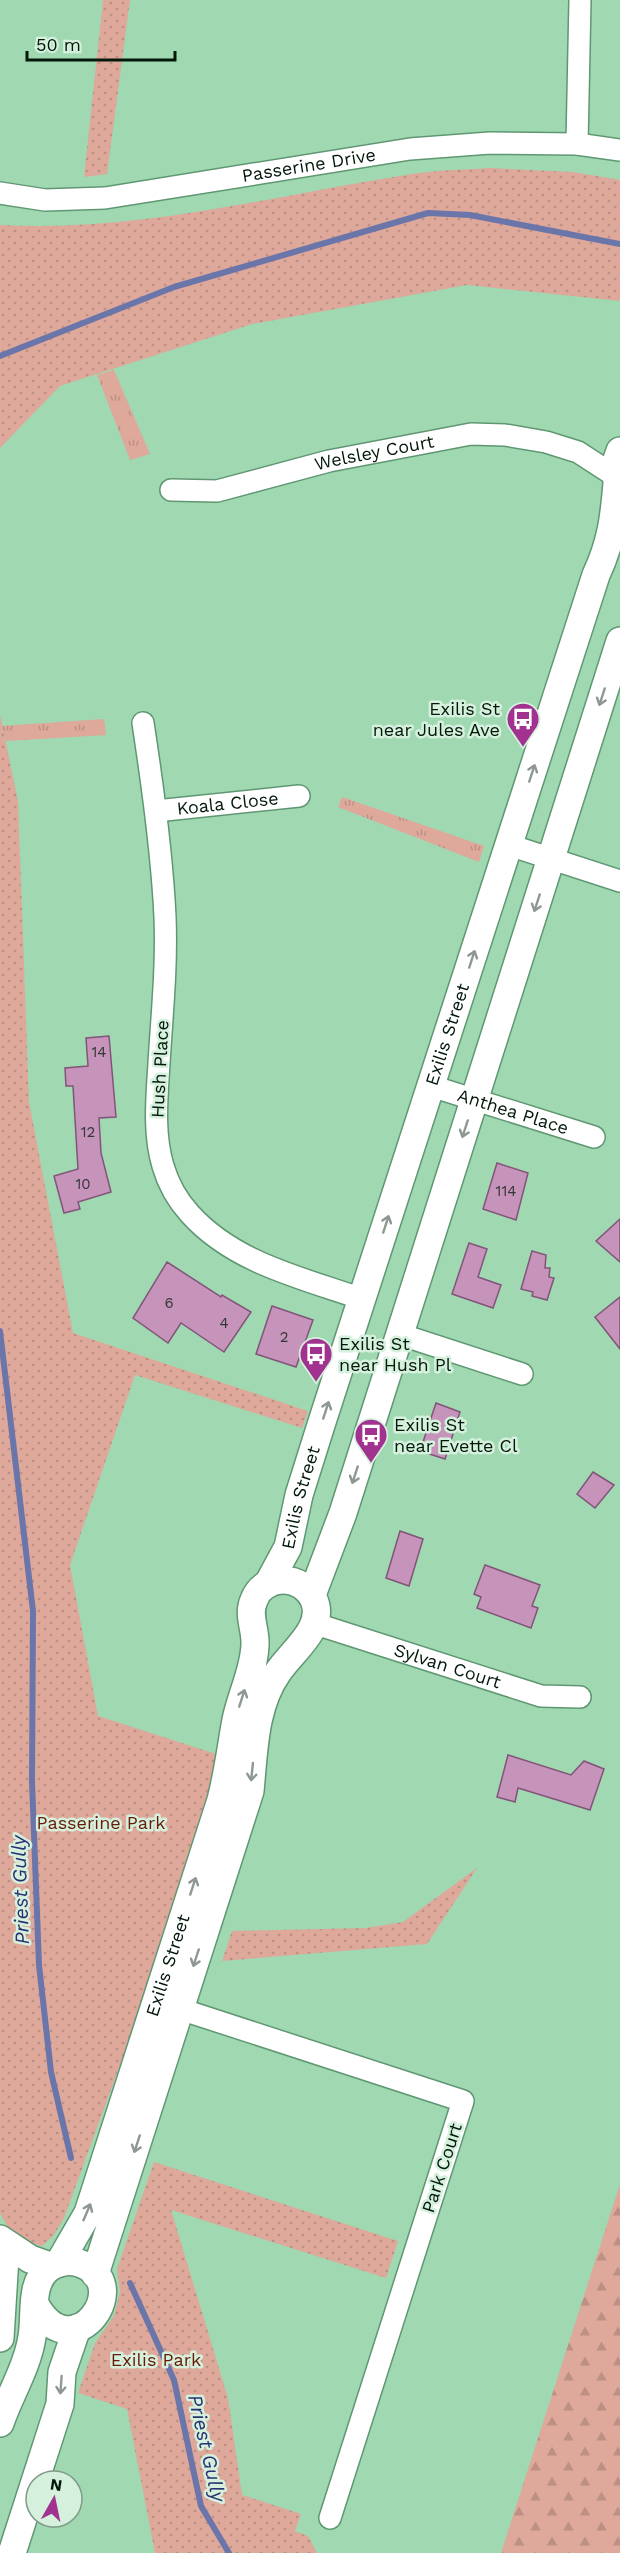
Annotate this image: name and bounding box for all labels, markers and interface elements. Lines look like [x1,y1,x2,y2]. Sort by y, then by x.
scale bar [27,24,176,62]
text: 50 m [36,34,81,55]
street label: Passerine Drive [240,144,377,186]
street label: Welsley Court [312,430,436,474]
one-way arrow [596,687,607,706]
place label: Exilis St near Jules Ave [373,698,500,740]
bus stop icon: Exilis St near Jules Ave [505,701,541,748]
one-way arrow [527,764,538,783]
street label: Koala Close [176,787,279,819]
one-way arrow [531,893,542,912]
one-way arrow [467,950,478,969]
street label: Exilis Street [421,980,473,1088]
street label: Hush Place [146,1019,173,1119]
house number: 14 [91,1043,107,1061]
street label: Anthea Place [455,1084,571,1138]
one-way arrow [458,1119,469,1138]
house number: 12 [81,1123,95,1141]
house number: 10 [75,1175,91,1193]
house number: 114 [496,1182,516,1200]
one-way arrow [382,1215,393,1234]
house number: 6 [164,1294,174,1312]
house number: 4 [219,1314,229,1332]
house number: 2 [280,1328,288,1346]
place label: Exilis St near Hush Pl [339,1333,452,1375]
bus stop icon: Exilis St near Hush Pl [298,1336,334,1383]
one-way arrow [321,1401,332,1420]
place label: Exilis St near Evette Cl [394,1414,518,1456]
bus stop icon: Exilis St near Evette Cl [353,1417,389,1464]
street label: Exilis Street [277,1443,324,1551]
one-way arrow [348,1465,359,1484]
street label: Sylvan Court [392,1639,504,1693]
one-way arrow [237,1689,248,1708]
one-way arrow [246,1761,257,1781]
park label: Passerine Park [36,1812,166,1833]
water label: Priest Gully [6,1833,34,1945]
one-way arrow [188,1877,199,1896]
street label: Exilis Street [141,1911,194,2019]
one-way arrow [190,1948,201,1967]
street label: Park Court [417,2120,466,2215]
one-way arrow [131,2134,142,2153]
one-way arrow [82,2203,93,2221]
park label: Exilis Park [111,2349,201,2370]
one-way arrow [56,2374,67,2394]
water label: Priest Gully [183,2392,231,2506]
north arrow [24,2469,84,2529]
text: N [49,2474,64,2495]

